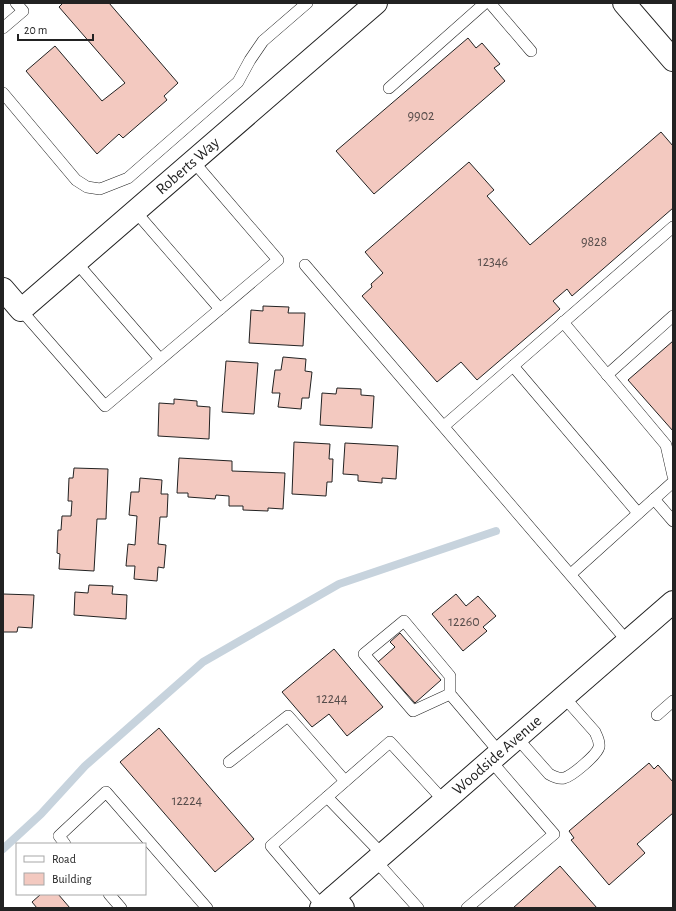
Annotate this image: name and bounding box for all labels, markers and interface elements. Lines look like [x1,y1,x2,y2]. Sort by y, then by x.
scale bar [18,16,93,42]
text: 20 m [24,24,47,36]
house number: 9902 [408,109,434,123]
street label: Roberts Way [153,134,223,197]
house number: 9828 [581,235,607,249]
house number: 12346 [478,255,508,269]
house number: 12260 [448,615,480,629]
house number: 12244 [316,692,348,706]
street label: Woodside Avenue [449,712,545,798]
house number: 12224 [172,794,203,808]
legend [16,843,146,895]
text: Road [52,853,76,865]
text: Building [52,873,92,885]

